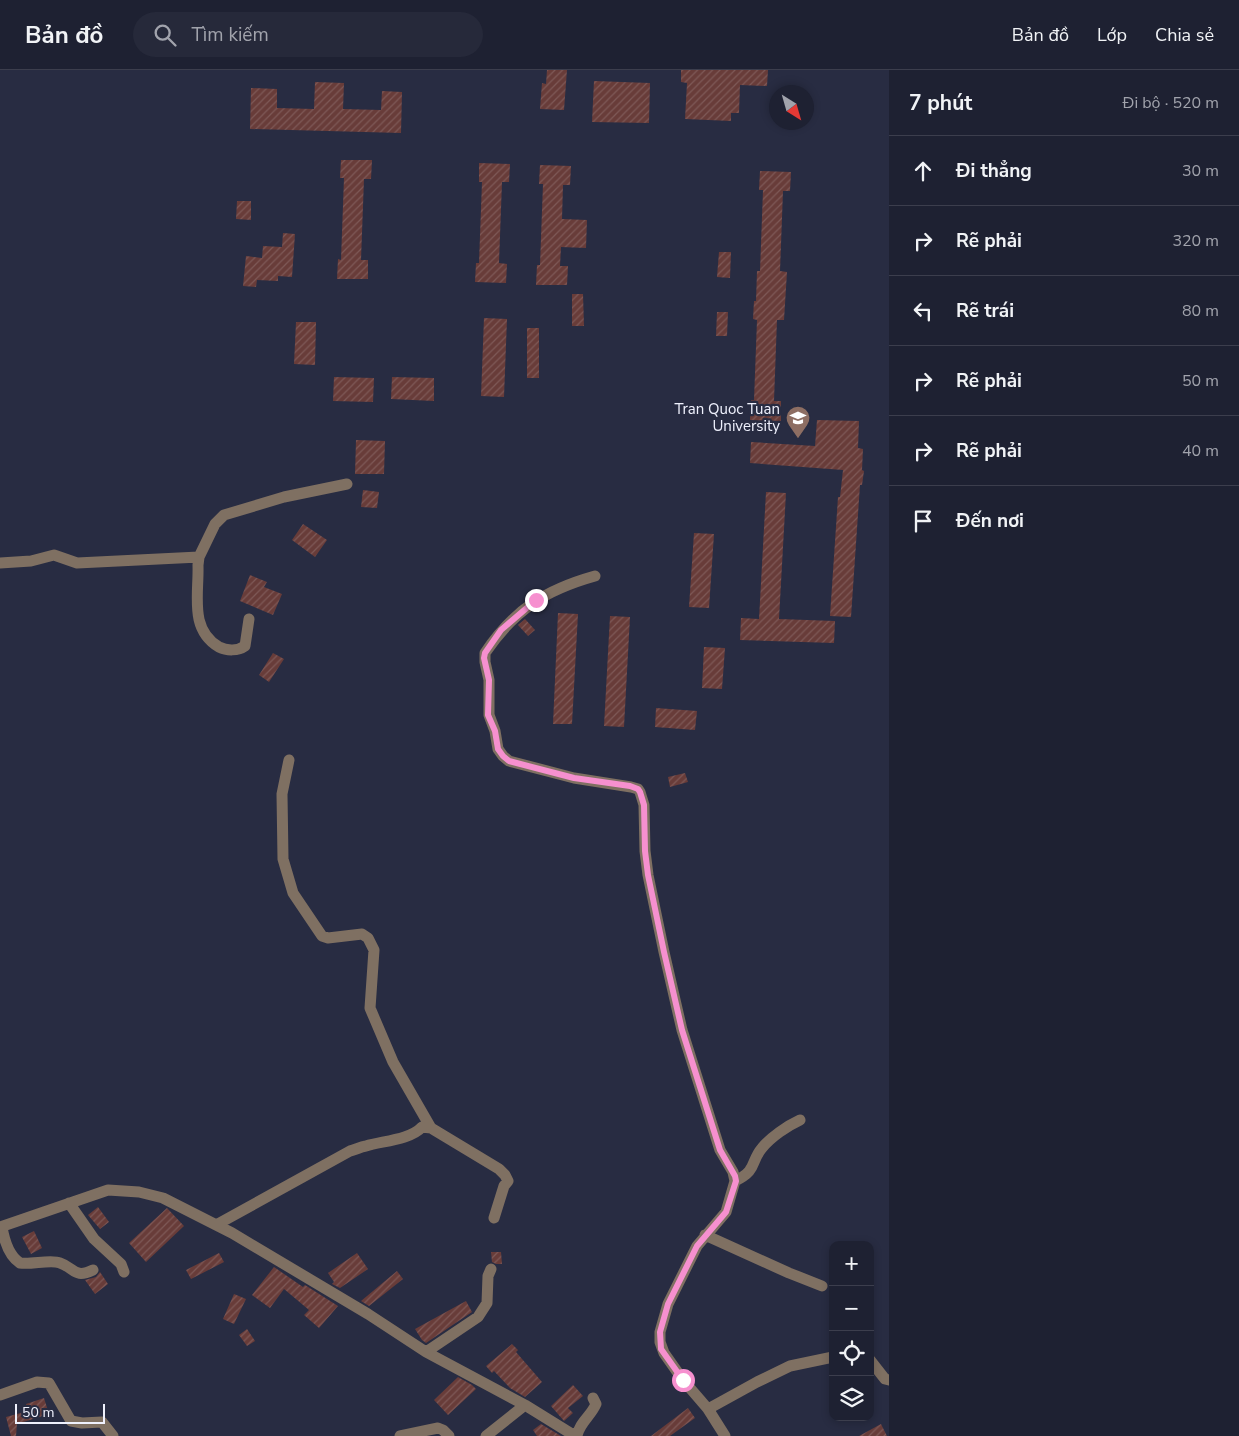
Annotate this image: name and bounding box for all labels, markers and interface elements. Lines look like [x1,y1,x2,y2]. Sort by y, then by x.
search box [133,12,483,57]
text: Bản đồ [25,19,103,51]
icon: search [151,21,179,49]
text: Tìm kiếm [191,22,269,48]
text: Bản đồ [1012,23,1069,47]
text: Lớp [1097,23,1127,47]
text: Chia sẻ [1155,23,1214,47]
north arrow [769,85,814,130]
text: 7 phút [909,89,972,117]
text: Đi bộ · 520 m [1123,92,1219,114]
icon: ahead [909,157,937,185]
text: Đi thẳng [956,158,1032,184]
text: 30 m [1182,160,1219,182]
icon: right [909,227,937,255]
text: Rẽ phải [956,228,1022,254]
text: 320 m [1172,230,1219,252]
icon: left [909,297,937,325]
text: Rẽ trái [956,298,1014,324]
text: 80 m [1182,300,1219,322]
icon: right [909,367,937,395]
text: Rẽ phải [956,368,1022,394]
text: 50 m [1182,370,1219,392]
place label: Tran Quoc Tuan University [675,399,780,436]
school or university icon: Tran Quoc Tuan University [785,405,811,439]
icon: right [909,437,937,465]
text: Rẽ phải [956,438,1022,464]
text: 40 m [1182,440,1219,462]
icon: arrive [909,507,937,535]
text: Đến nơi [956,508,1024,534]
route end [525,589,548,612]
map controls [829,1241,874,1421]
button: + [829,1241,874,1286]
button: − [829,1286,874,1331]
button: locate [829,1331,874,1376]
route start [672,1369,695,1392]
button: layers [829,1376,874,1421]
scale bar [15,1401,105,1424]
text: 50 m [22,1403,54,1422]

